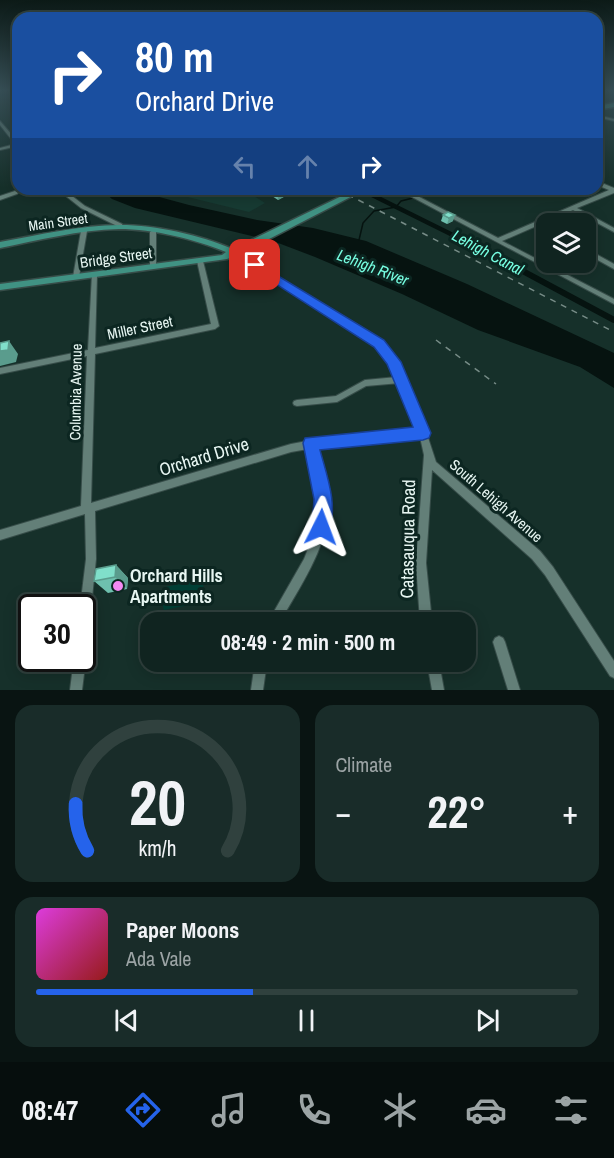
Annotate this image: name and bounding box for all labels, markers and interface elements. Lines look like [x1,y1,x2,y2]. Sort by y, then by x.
text: 80 m [135,29,214,85]
icon: right [36,36,114,114]
text: Orchard Drive [135,83,274,119]
icon: left [228,150,261,183]
icon: ahead [291,150,324,183]
icon: right [354,150,387,183]
street label: Main Street [27,209,89,235]
map controls [536,213,596,273]
button: layers [536,213,596,273]
water label: Lehigh Canal [448,224,529,281]
pin [229,239,280,290]
street label: Bridge Street [79,242,154,273]
water label: Lehigh River [334,243,413,291]
icon: arrive [238,248,271,281]
street label: Miller Street [105,310,175,345]
street label: Columbia Avenue [64,343,87,441]
street label: Orchard Drive [156,431,252,482]
street label: South Lehigh Avenue [445,454,548,547]
street label: Catasauqua Road [394,479,421,599]
position arrow [289,495,353,559]
place label: Orchard Hills Apartments [130,563,223,609]
marker: Orchard Hills Apartments [111,579,125,593]
speed limit sign: 30 [18,594,96,672]
text: 08:49 · 2 min · 500 m [221,627,395,657]
text: Climate [336,751,392,778]
text: 20 [129,760,186,844]
text: 22° [427,781,486,842]
text: − [336,790,351,834]
text: + [562,790,578,834]
text: km/h [138,834,176,863]
text: Paper Moons [126,915,239,945]
text: Ada Vale [126,945,191,972]
icon: previous [110,1004,143,1037]
icon: pause [290,1004,323,1037]
icon: next [471,1004,504,1037]
icon: directions [122,1089,164,1131]
icon: music [208,1089,250,1131]
icon: phone [293,1089,335,1131]
icon: climate [379,1089,421,1131]
icon: car [465,1089,507,1131]
icon: filters [550,1089,592,1131]
text: 08:47 [22,1092,78,1128]

